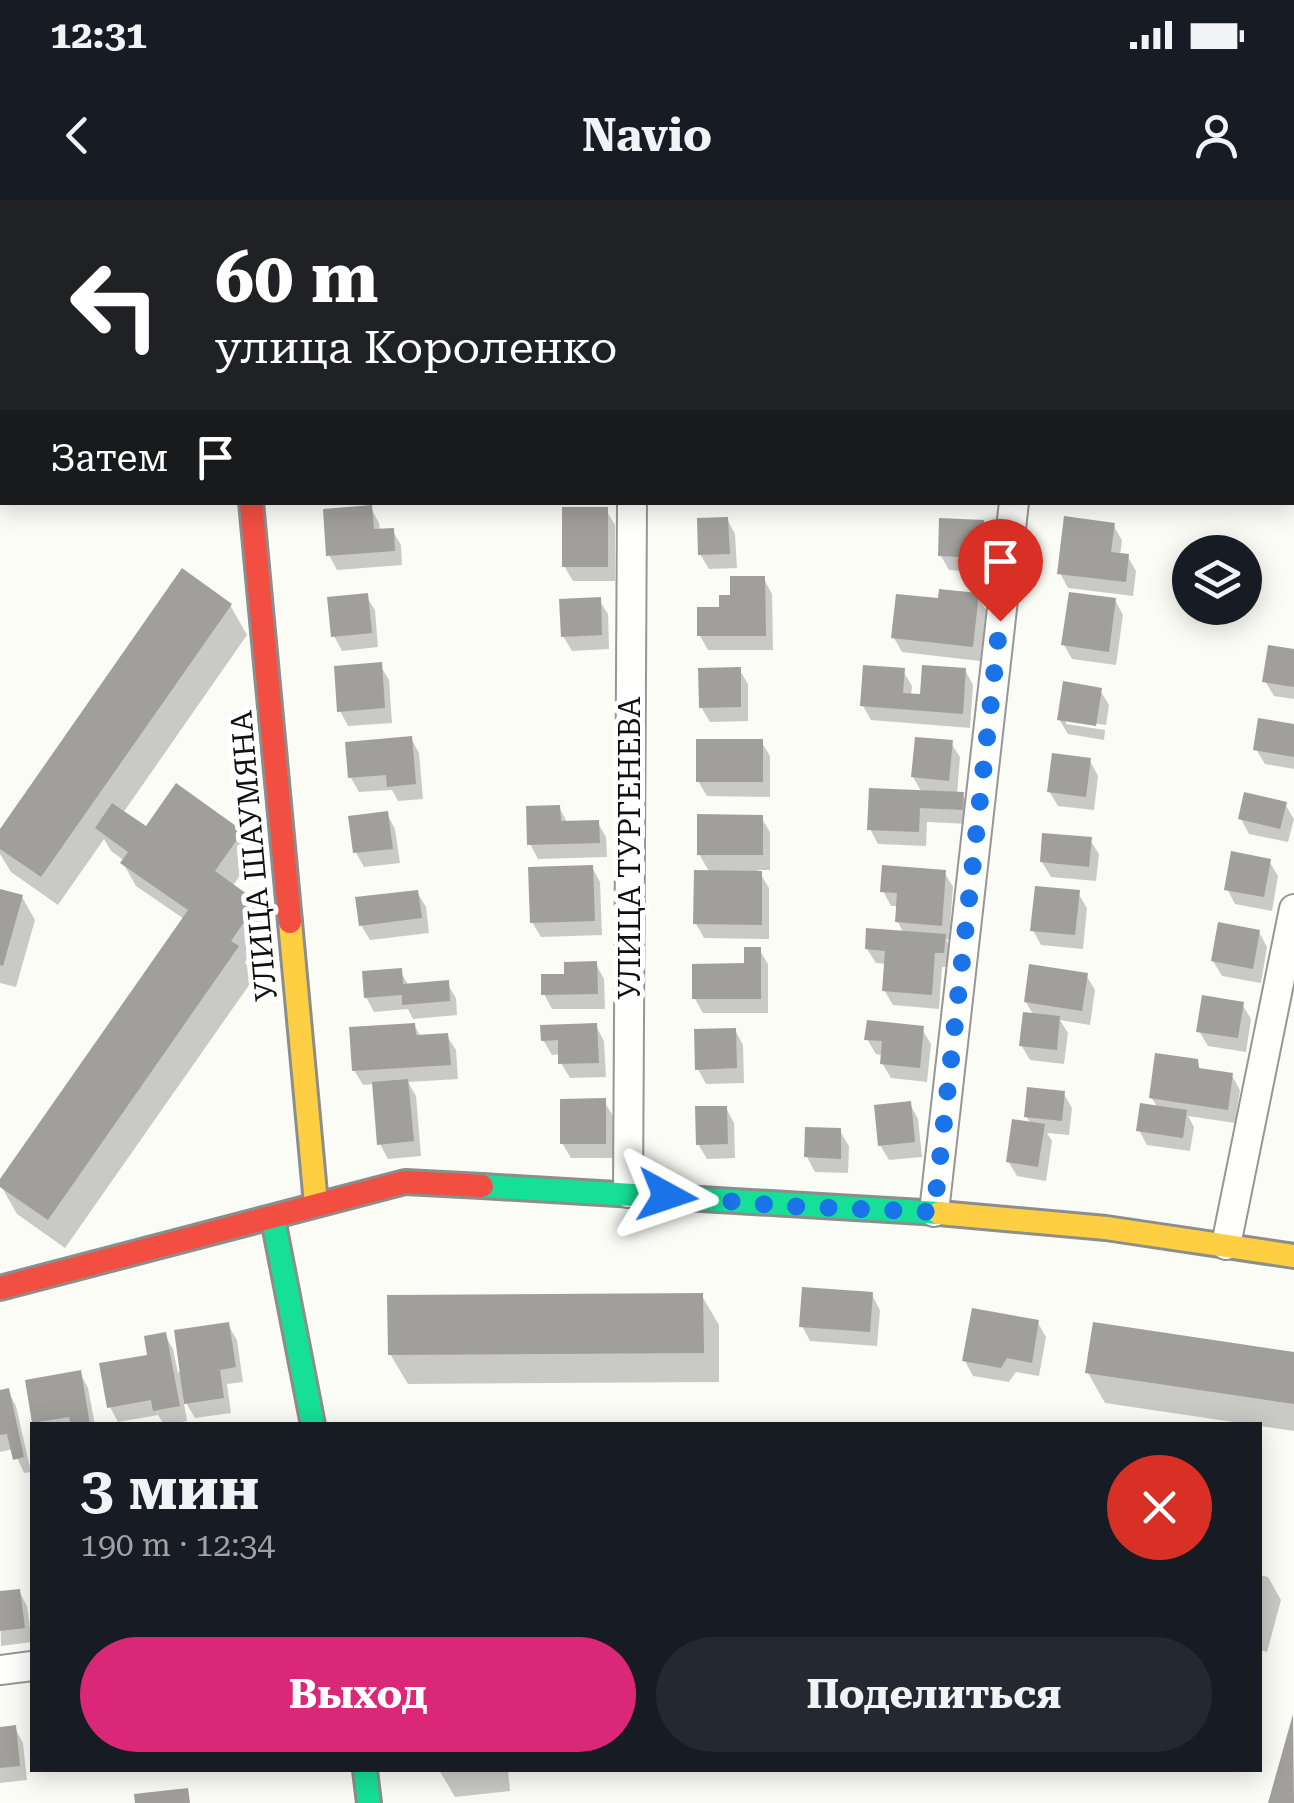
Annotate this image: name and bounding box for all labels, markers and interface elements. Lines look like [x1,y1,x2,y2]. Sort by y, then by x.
text: 12:31 [50,13,147,57]
icon: back [50,108,105,163]
icon: person [1189,108,1244,163]
text: Navio [582,109,712,162]
text: 60 m [215,237,379,319]
icon: left [50,240,180,370]
text: улица Короленко [215,321,617,374]
icon: arrive [188,430,243,485]
text: Затем [50,436,168,480]
pin [958,519,1043,622]
icon: arrive [973,534,1028,589]
map controls [1172,535,1262,625]
button: layers [1172,535,1262,625]
street label: УЛИЦА ТУРГЕНЕВА [612,696,647,1000]
street label: УЛИЦА ШАУМЯНА [223,709,284,1003]
position arrow [615,1144,719,1248]
text: 3 мин [80,1453,259,1524]
button: close [1107,1455,1212,1560]
text: 190 m · 12:34 [80,1526,275,1564]
button: Выход [80,1637,636,1752]
button: Поделиться [656,1637,1212,1752]

